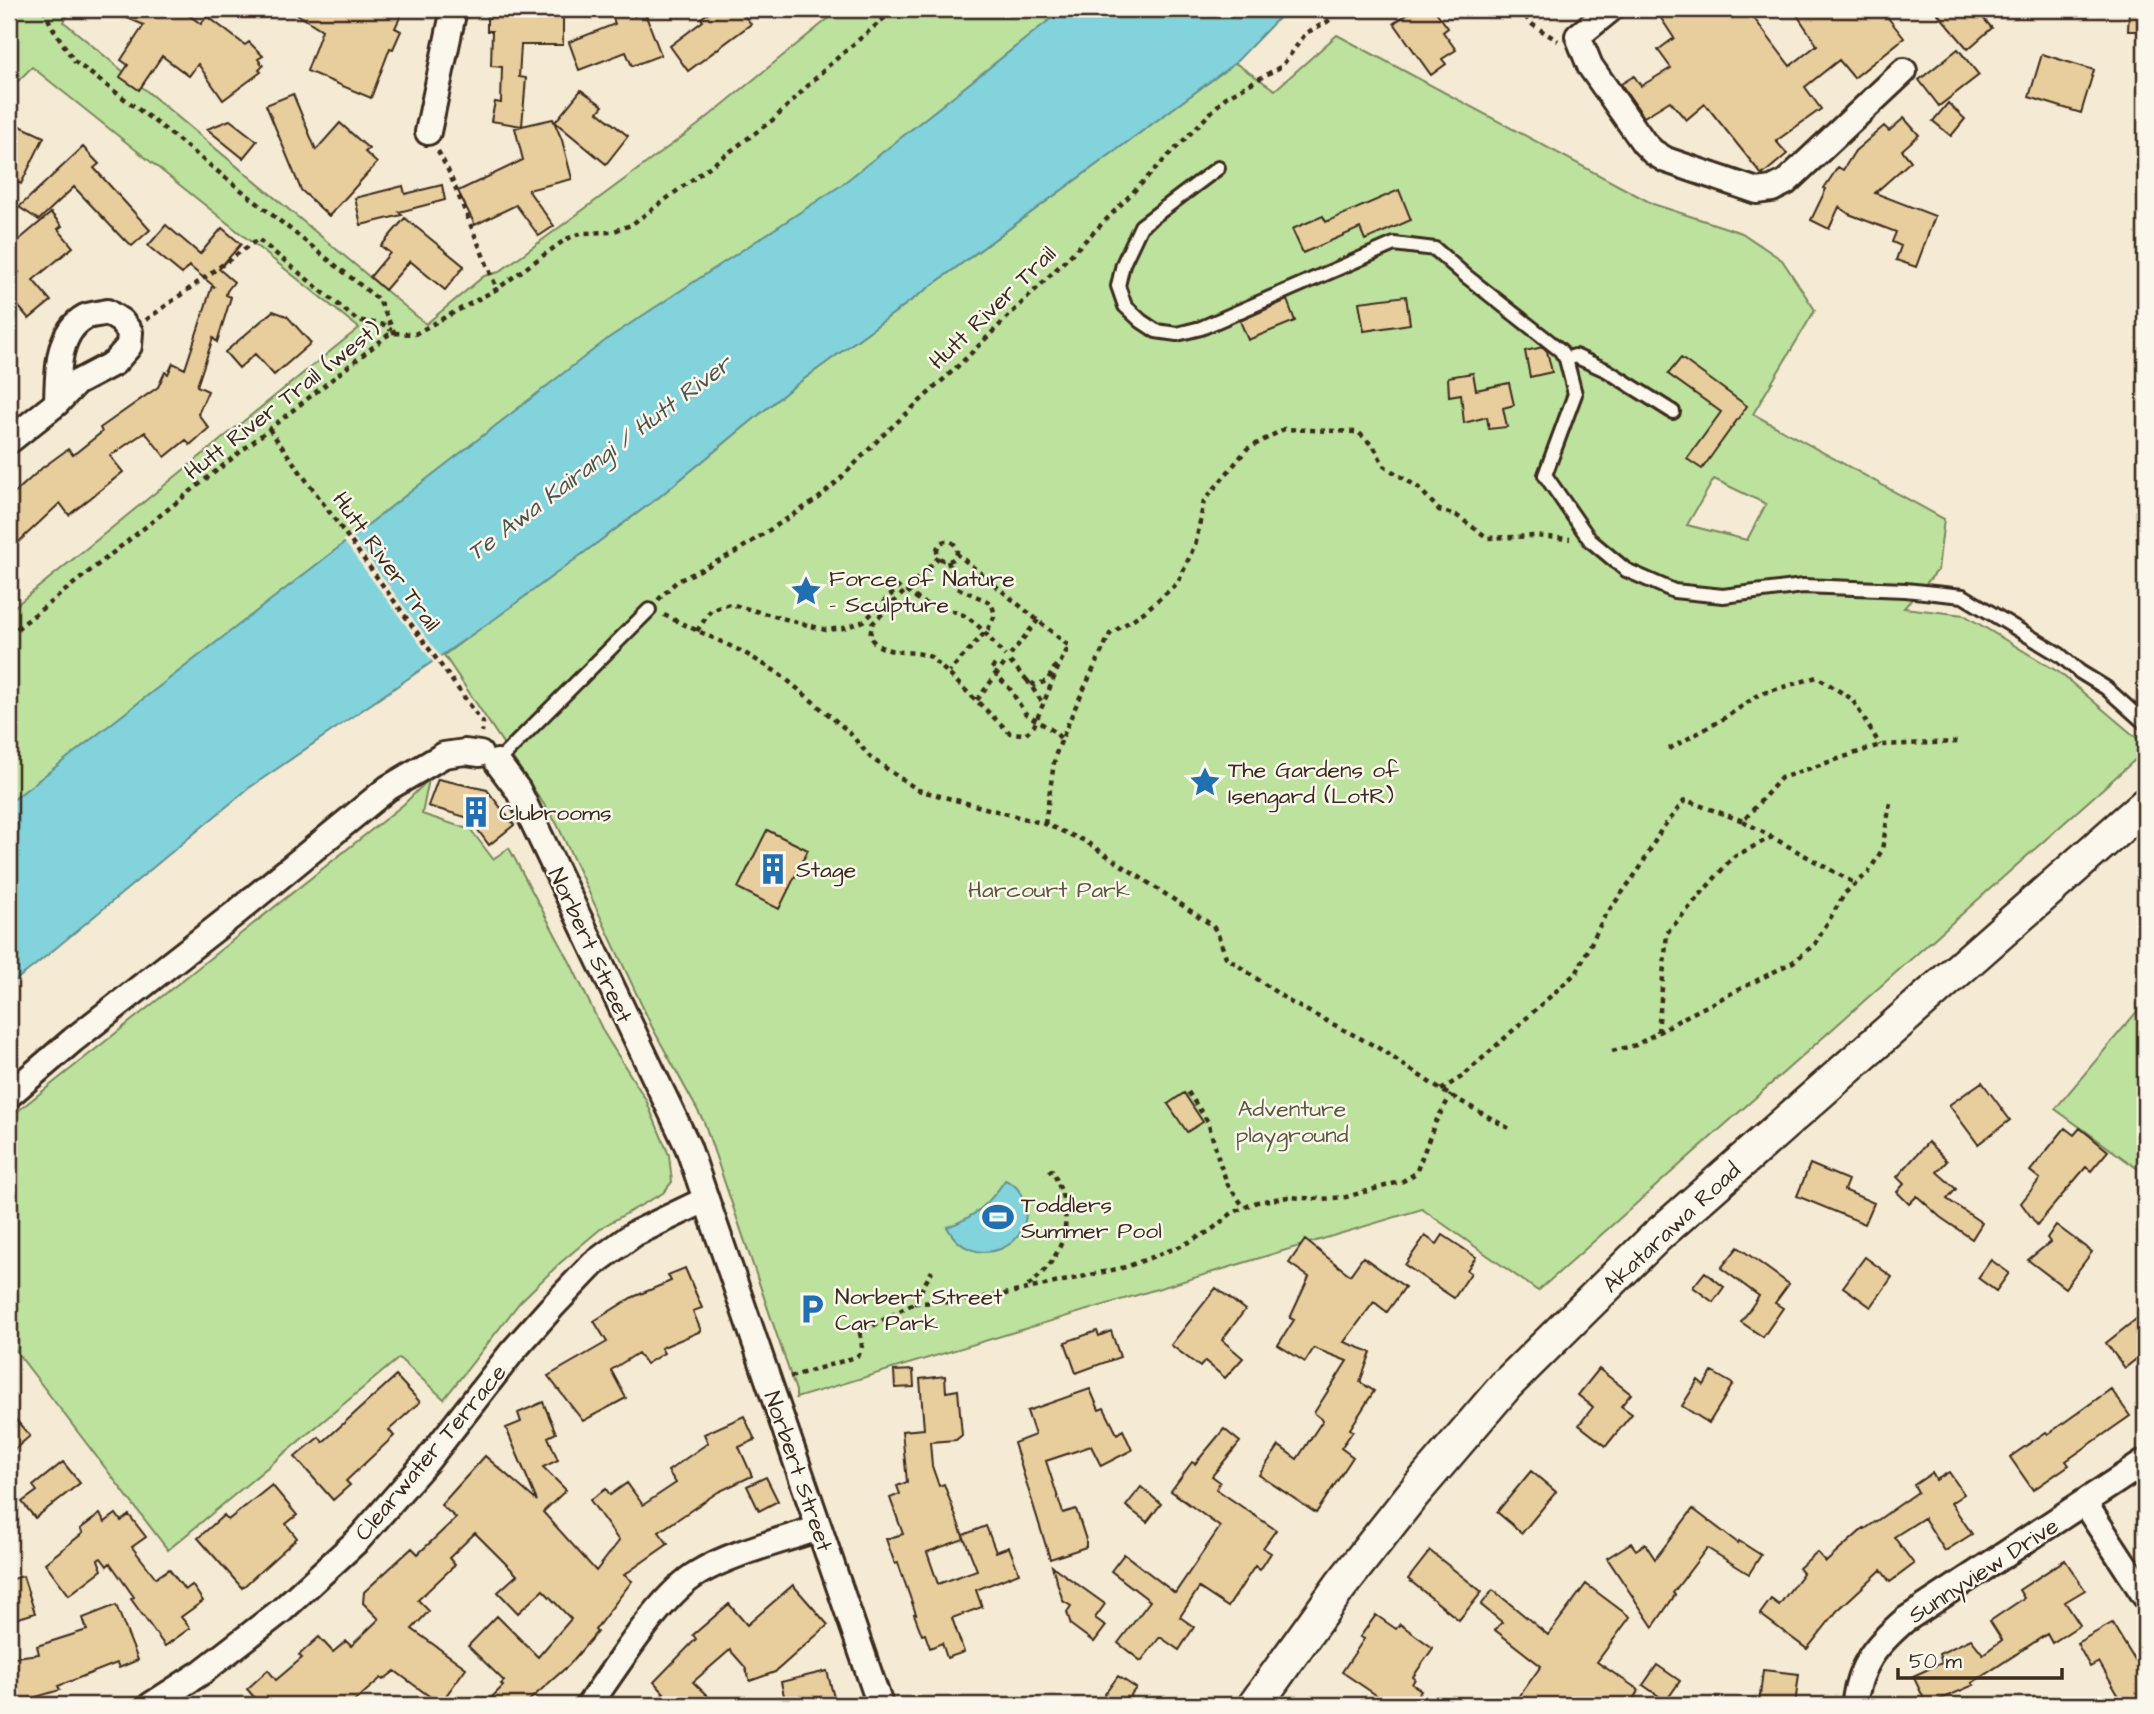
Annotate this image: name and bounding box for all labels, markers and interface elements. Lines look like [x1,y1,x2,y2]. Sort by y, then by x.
street label: Hutt River Trail [922,239,1063,377]
street label: Hutt River Trail (west) [178,314,388,488]
water label: Te Awa Kairangi / Hutt River [460,346,742,570]
street label: Hutt River Trail [325,485,448,638]
place label: Force of Nature - Sculpture [829,563,1015,621]
place icon: Force of Nature - Sculpture [789,574,823,608]
place label: The Gardens of Isengard (LotR) [1228,754,1399,813]
place icon: The Gardens of Isengard (LotR) [1188,765,1222,799]
building icon: Clubrooms [459,795,493,829]
place label: Clubrooms [499,797,612,829]
building icon: Stage [756,852,790,886]
place label: Stage [796,854,856,887]
street label: Norbert Street [540,863,640,1029]
park label: Harcourt Park [968,874,1130,906]
park label: Adventure playground [1235,1093,1349,1152]
street label: Akatarawa Road [1596,1155,1748,1300]
place label: Toddlers Summer Pool [1021,1189,1162,1247]
sports icon: Toddlers Summer Pool [981,1200,1015,1234]
place label: Norbert Street Car Park [835,1281,1003,1339]
parking icon: Norbert Street Car Park [795,1292,829,1326]
street label: Clearwater Terrace [347,1358,514,1548]
street label: Norbert Street [756,1387,841,1556]
street label: Sunnyview Drive [1902,1510,2065,1632]
scale bar [1898,1637,2063,1681]
text: 50 m [1909,1647,1963,1676]

